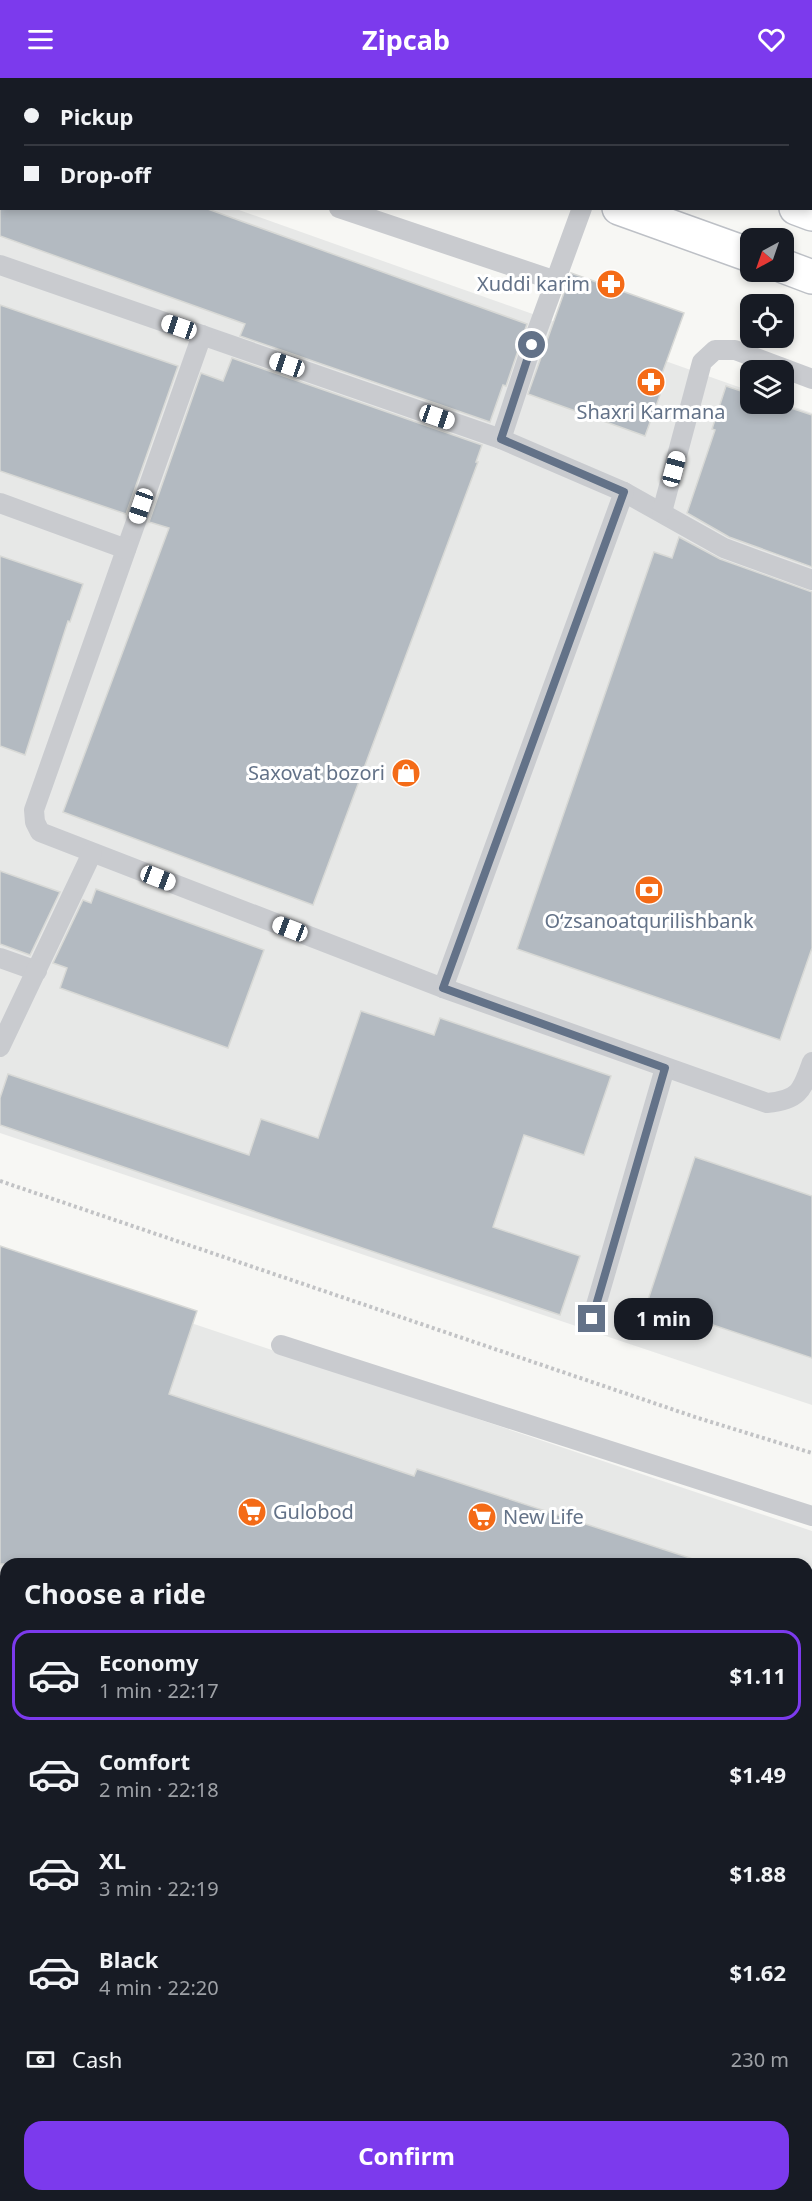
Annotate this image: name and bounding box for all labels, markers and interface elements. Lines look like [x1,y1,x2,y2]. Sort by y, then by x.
text: Zipcab [362,21,450,58]
icon: menu [24,23,57,56]
icon: heart [755,23,788,56]
text: Pickup [60,101,133,131]
text: Drop-off [60,159,151,189]
north arrow [740,228,794,282]
map controls [740,228,794,414]
pharmacy icon: Xuddi karim [595,268,627,300]
place label: Xuddi karim [477,270,590,297]
button: locate [740,294,794,348]
car [159,313,199,341]
route start [518,331,545,358]
car [267,351,307,379]
button: layers [740,360,794,414]
pharmacy icon: Shaxri Karmana [635,366,667,398]
place label: Shaxri Karmana [576,398,726,425]
car [417,403,457,431]
car [661,449,687,489]
car [127,486,155,526]
shop icon: Saxovat bozori [390,757,422,789]
place label: Saxovat bozori [248,759,385,786]
car [138,863,178,893]
bank icon: Oʻzsanoatqurilishbank [633,874,665,906]
place label: Oʻzsanoatqurilishbank [544,907,754,934]
car [270,914,310,944]
callout: 1 min [613,1298,712,1340]
route end [578,1305,605,1332]
text: 1 min [636,1305,691,1332]
supermarket icon: Gulobod [236,1496,268,1528]
place label: Gulobod [273,1498,354,1525]
supermarket icon: New Life [466,1501,498,1533]
place label: New Life [503,1503,584,1530]
text: Choose a ride [24,1575,206,1612]
text: Economy [99,1647,198,1677]
icon: car [27,1648,81,1702]
text: $1.11 [729,1660,786,1690]
text: 1 min · 22:17 [99,1677,219,1704]
text: Comfort [99,1746,190,1776]
icon: car [27,1747,81,1801]
text: $1.49 [729,1759,786,1789]
text: 2 min · 22:18 [99,1776,219,1803]
text: XL [99,1845,126,1875]
icon: car [27,1846,81,1900]
text: $1.88 [729,1858,786,1888]
text: 3 min · 22:19 [99,1875,219,1902]
text: Black [99,1944,158,1974]
icon: car [27,1945,81,1999]
text: $1.62 [729,1957,786,1987]
text: 4 min · 22:20 [99,1974,219,2001]
icon: cash [24,2043,57,2076]
text: Cash [72,2044,122,2074]
text: 230 m [731,2046,789,2073]
button: Confirm [24,2121,789,2190]

